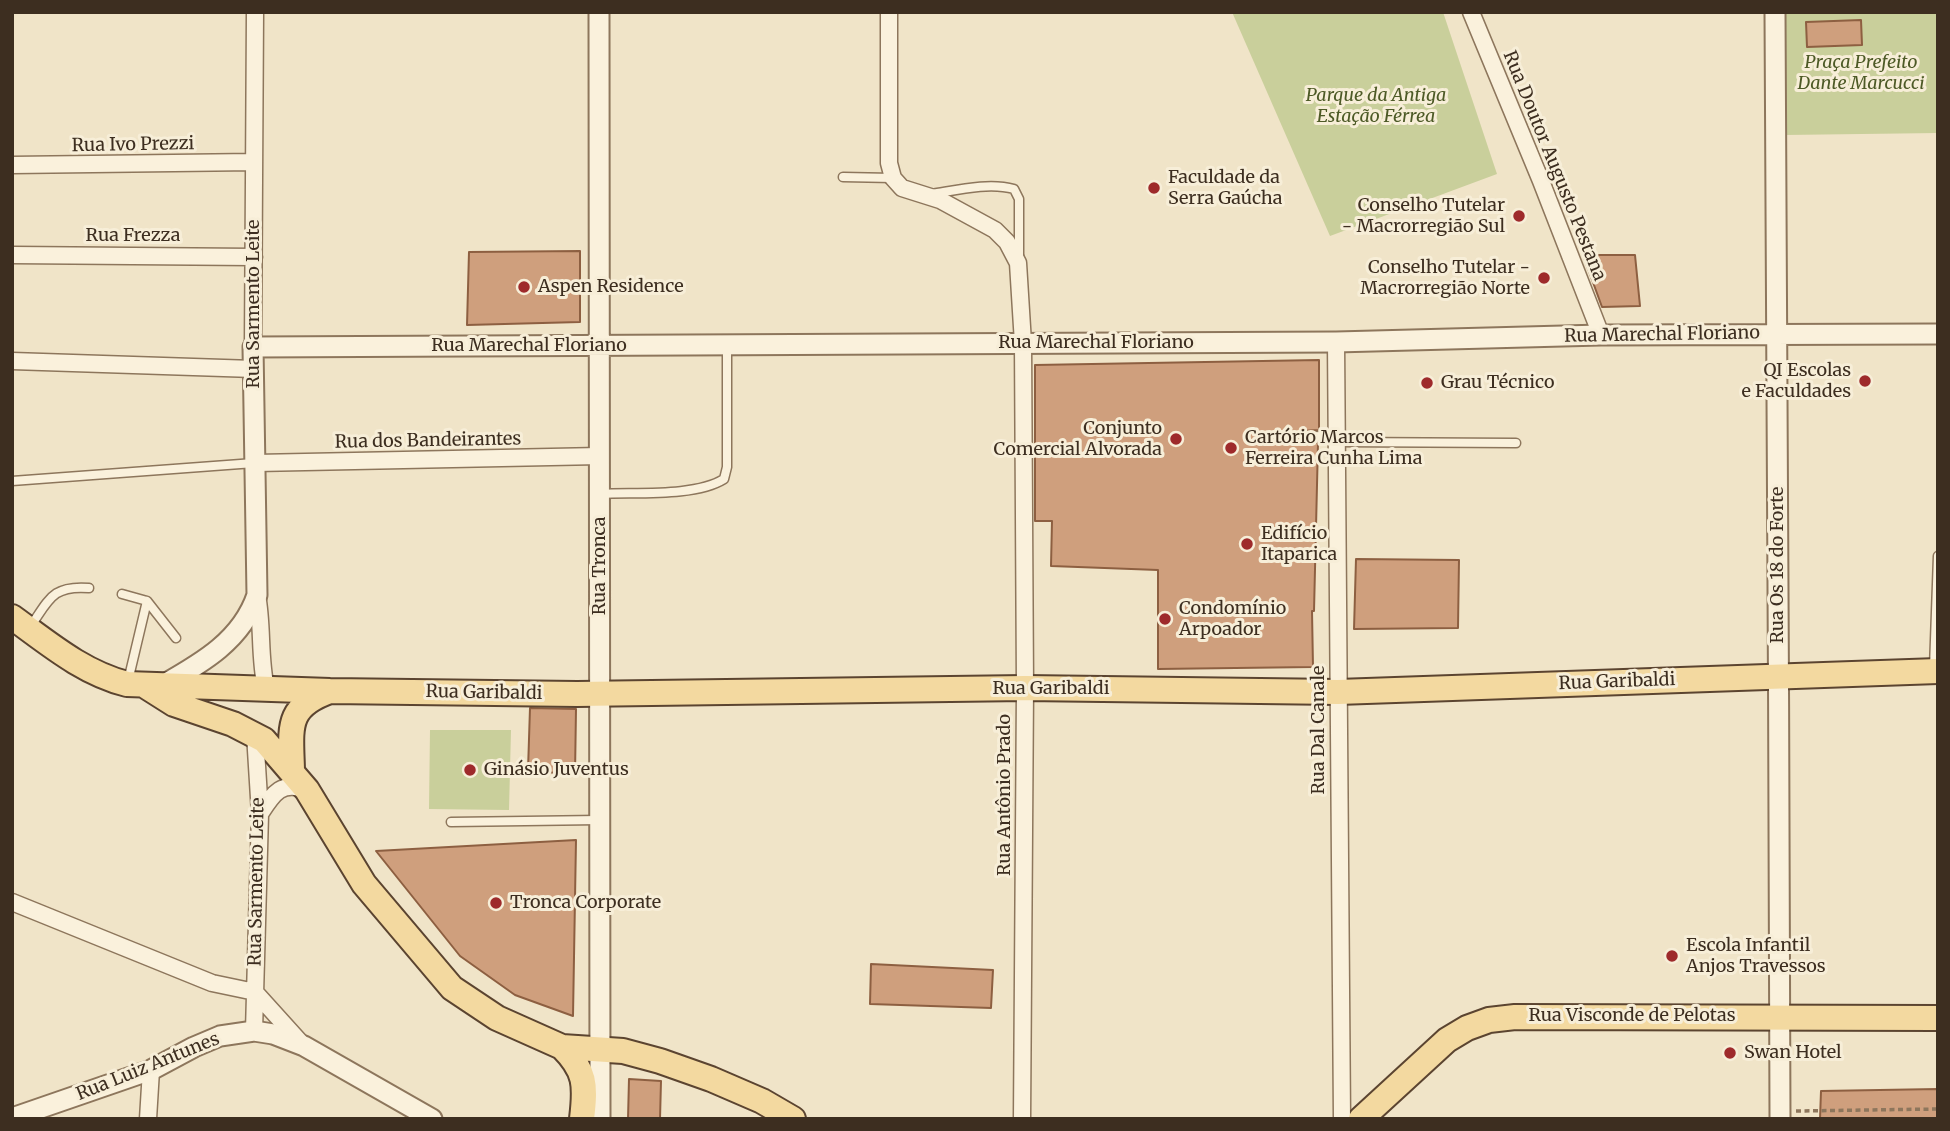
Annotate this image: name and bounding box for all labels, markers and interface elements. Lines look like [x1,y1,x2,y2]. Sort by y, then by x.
street label: Rua Doutor Augusto Pestana [1498,48,1610,284]
park label: Praça Prefeito Dante Marcucci [1797,52,1925,94]
park label: Parque da Antiga Estação Férrea [1306,85,1446,128]
street label: Rua Ivo Prezzi [72,133,194,157]
place label: Faculdade da Serra Gaúcha [1168,167,1282,210]
marker: Faculdade da Serra Gaúcha [1146,180,1162,196]
place label: Conselho Tutelar - Macrorregião Sul [1342,195,1505,238]
marker: Conselho Tutelar - Macrorregião Sul [1511,208,1527,224]
street label: Rua Sarmento Leite [243,220,265,388]
street label: Rua Frezza [86,225,180,247]
place label: Conselho Tutelar - Macrorregião Norte [1360,257,1530,300]
marker: Conselho Tutelar - Macrorregião Norte [1536,270,1552,286]
place label: Aspen Residence [538,276,684,298]
marker: Aspen Residence [516,279,532,295]
street label: Rua Marechal Floriano [1564,322,1760,348]
street label: Rua Marechal Floriano [998,332,1194,354]
street label: Rua Marechal Floriano [431,335,627,357]
place label: QI Escolas e Faculdades [1741,360,1851,402]
place label: Grau Técnico [1441,372,1555,394]
marker: QI Escolas e Faculdades [1857,373,1873,389]
marker: Grau Técnico [1419,375,1435,391]
place label: Conjunto Comercial Alvorada [994,418,1162,460]
place label: Cartório Marcos Ferreira Cunha Lima [1245,427,1422,470]
street label: Rua dos Bandeirantes [335,429,521,453]
marker: Conjunto Comercial Alvorada [1168,431,1184,447]
marker: Cartório Marcos Ferreira Cunha Lima [1223,440,1239,456]
street label: Rua Os 18 do Forte [1767,487,1789,643]
street label: Rua Tronca [589,517,611,615]
place label: Edifício Itaparica [1261,523,1337,566]
marker: Edifício Itaparica [1239,536,1255,552]
place label: Condomínio Arpoador [1179,598,1286,640]
marker: Condomínio Arpoador [1157,611,1173,627]
street label: Rua Dal Canale [1308,666,1330,794]
street label: Rua Garibaldi [1558,669,1676,695]
street label: Rua Garibaldi [993,678,1109,700]
street label: Rua Garibaldi [425,681,543,705]
street label: Rua Antônio Prado [994,714,1016,876]
place label: Ginásio Juventus [484,759,629,781]
marker: Ginásio Juventus [462,762,478,778]
street label: Rua Sarmento Leite [245,797,269,967]
place label: Tronca Corporate [510,892,661,914]
marker: Tronca Corporate [488,895,504,911]
place label: Escola Infantil Anjos Travessos [1686,935,1826,978]
marker: Escola Infantil Anjos Travessos [1664,948,1680,964]
street label: Rua Visconde de Pelotas [1528,1005,1736,1027]
street label: Rua Luiz Antunes [73,1028,223,1106]
place label: Swan Hotel [1744,1042,1842,1064]
marker: Swan Hotel [1722,1045,1738,1061]

